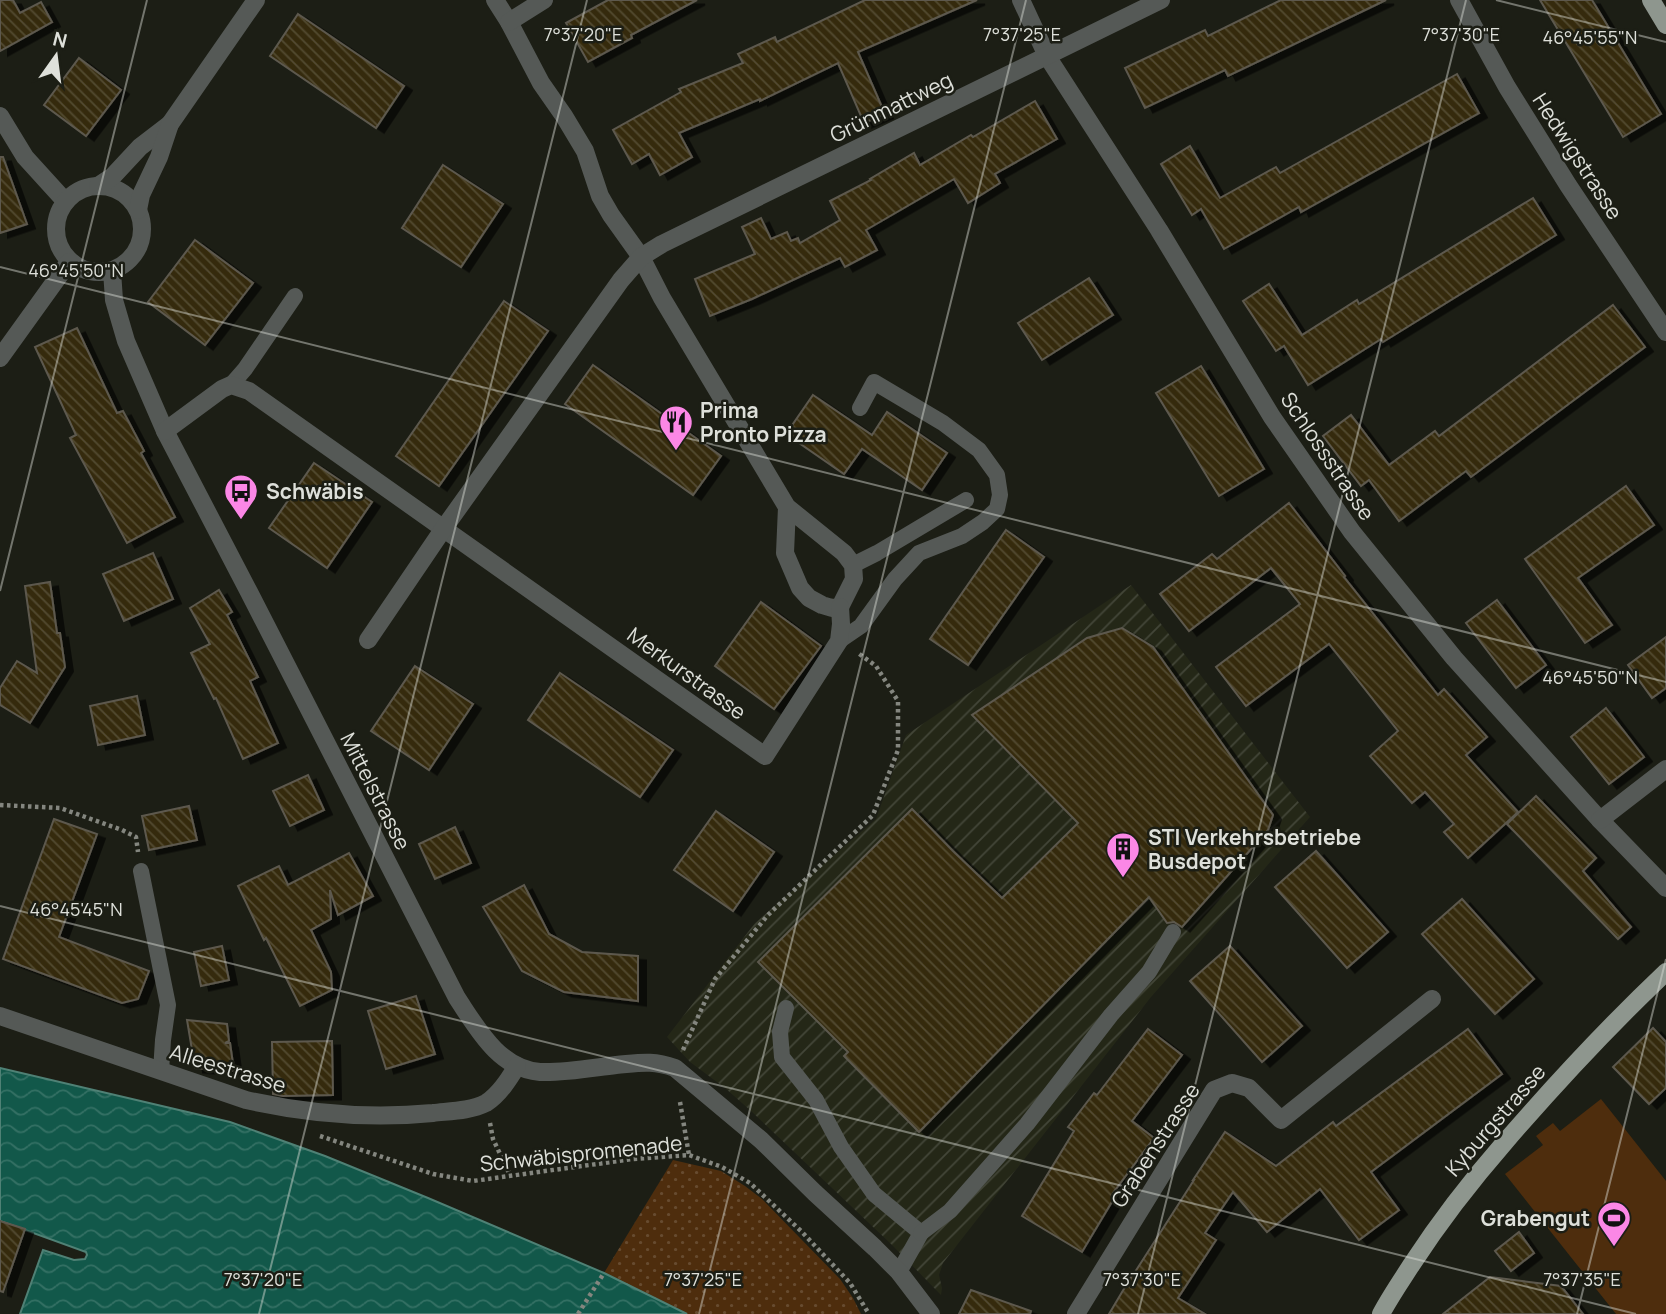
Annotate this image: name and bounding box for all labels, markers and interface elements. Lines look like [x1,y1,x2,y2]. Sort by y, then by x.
north arrow [21,21,91,91]
text: 7°37'20"E [544,22,622,46]
text: 7°37'25"E [983,22,1061,46]
text: 7°37'30"E [1422,22,1500,46]
text: N [50,25,70,54]
text: 46°45'55"N [1543,25,1637,49]
street label: Grünmattweg [825,65,957,149]
street label: Hedwigstrasse [1527,88,1629,224]
text: 46°45'50"N [28,258,124,282]
street label: Schlossstrasse [1275,386,1381,526]
place label: Prima Pronto Pizza [700,396,827,448]
restaurant icon: Prima Pronto Pizza [657,403,695,452]
bus stop icon: Schwäbis [222,472,260,521]
place label: Schwäbis [266,477,364,505]
street label: Merkurstrasse [622,620,752,726]
text: 46°45'50"N [1542,665,1638,689]
street label: Mittelstrasse [334,728,418,854]
place label: STI Verkehrsbetriebe Busdepot [1148,823,1361,875]
building icon: STI Verkehrsbetriebe Busdepot [1104,830,1142,879]
text: 46°45'45"N [30,897,122,921]
street label: Alleestrasse [166,1037,290,1099]
street label: Kyburgstrasse [1439,1058,1551,1182]
street label: Grabenstrasse [1104,1077,1206,1213]
street label: Schwäbispromenade [478,1128,684,1178]
sports icon: Grabengut [1595,1199,1633,1248]
place label: Grabengut [1481,1204,1590,1232]
text: 7°37'20"E [224,1267,302,1291]
text: 7°37'25"E [664,1267,742,1291]
text: 7°37'30"E [1103,1267,1181,1291]
text: 7°37'35"E [1543,1267,1621,1291]

